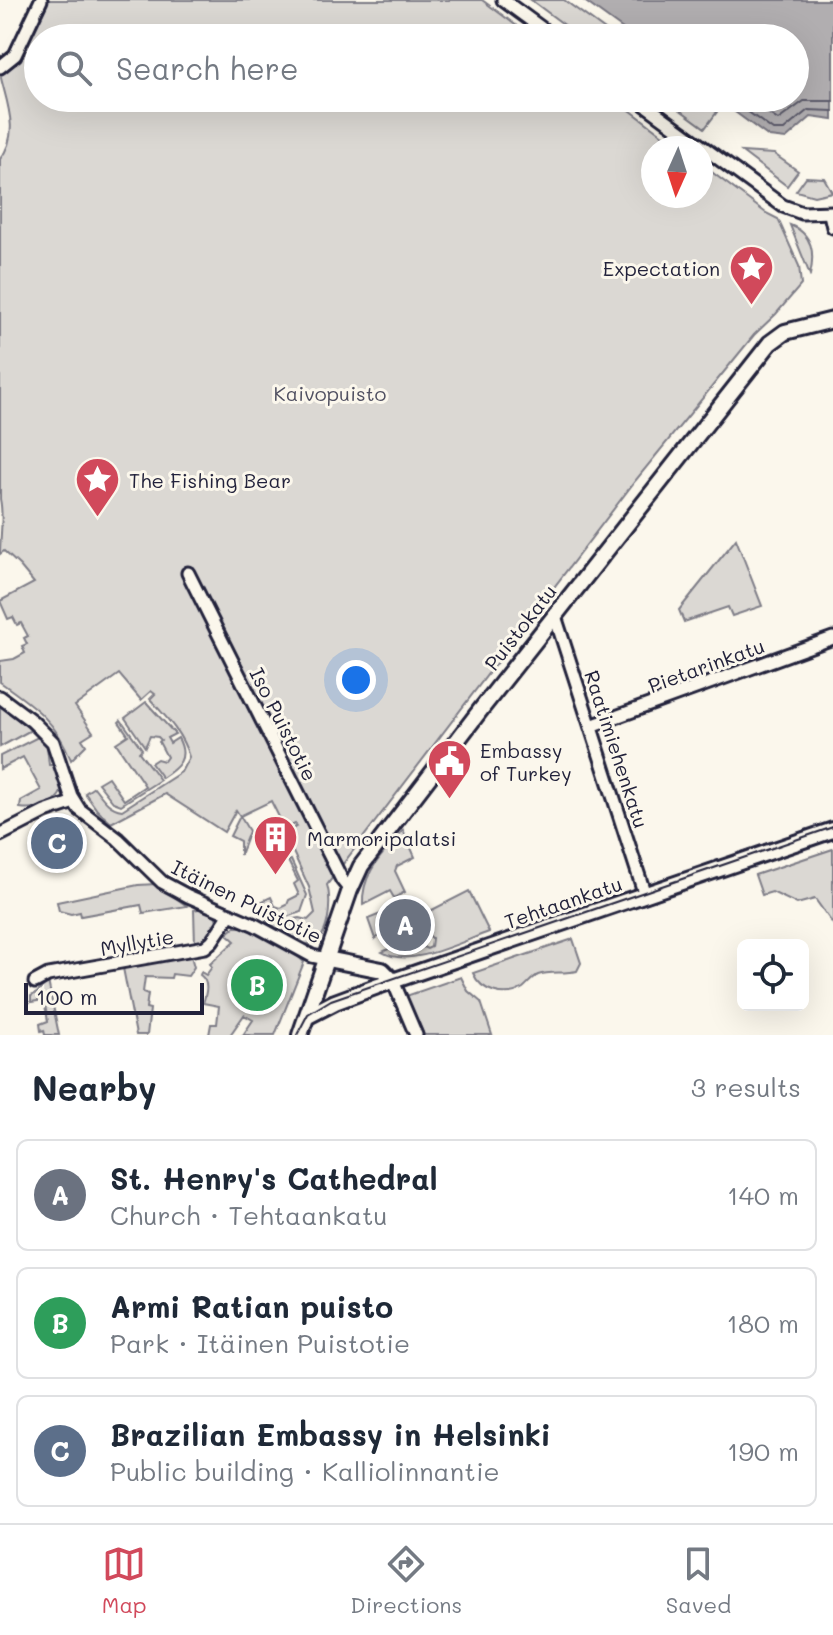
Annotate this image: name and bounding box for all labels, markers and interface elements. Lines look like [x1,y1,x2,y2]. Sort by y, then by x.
search box [24,24,809,112]
icon: search [52,46,96,90]
text: Search here [116,48,299,88]
north arrow [641,136,713,208]
place icon: Expectation [727,244,775,307]
place label: Expectation [603,255,720,281]
park label: Kaivopuisto [274,380,387,406]
place icon: The Fishing Bear [74,456,122,519]
place label: The Fishing Bear [129,467,291,493]
street label: Puistokatu [478,579,562,675]
street label: Pietarinkatu [644,632,768,698]
your location [336,660,376,700]
street label: Iso Puistotie [244,663,324,785]
street label: Raatimiehenkatu [579,667,655,831]
place label: Embassy of Turkey [480,737,572,786]
public building icon: Embassy of Turkey [425,738,473,801]
pin: C [31,813,83,873]
building icon: Marmoripalatsi [252,814,300,877]
place label: Marmoripalatsi [307,825,456,851]
street label: Itäinen Puistotie [168,853,326,949]
street label: Tehtaankatu [501,870,625,934]
pin: A [379,895,431,955]
street label: Myllytie [98,923,176,961]
map controls [737,939,809,1011]
button: locate [737,939,809,1011]
pin: B [231,955,283,1015]
scale bar [24,979,204,1015]
text: 100 m [36,982,98,1011]
text: Nearby [32,1065,157,1110]
text: 3 results [691,1070,801,1104]
text: St. Henry's Cathedral [110,1158,438,1198]
text: A [51,1178,69,1212]
text: 140 m [727,1178,799,1212]
text: Church · Tehtaankatu [110,1198,388,1232]
text: Armi Ratian puisto [110,1286,393,1326]
text: B [51,1306,69,1340]
text: 180 m [727,1306,799,1340]
text: Park · Itäinen Puistotie [110,1326,410,1360]
text: Brazilian Embassy in Helsinki [110,1414,551,1454]
text: C [50,1434,70,1468]
text: 190 m [727,1434,799,1468]
text: Public building · Kalliolinnantie [110,1454,500,1488]
tab: Map [102,1542,147,1619]
tab: Directions [350,1542,462,1619]
tab: Saved [666,1542,731,1619]

